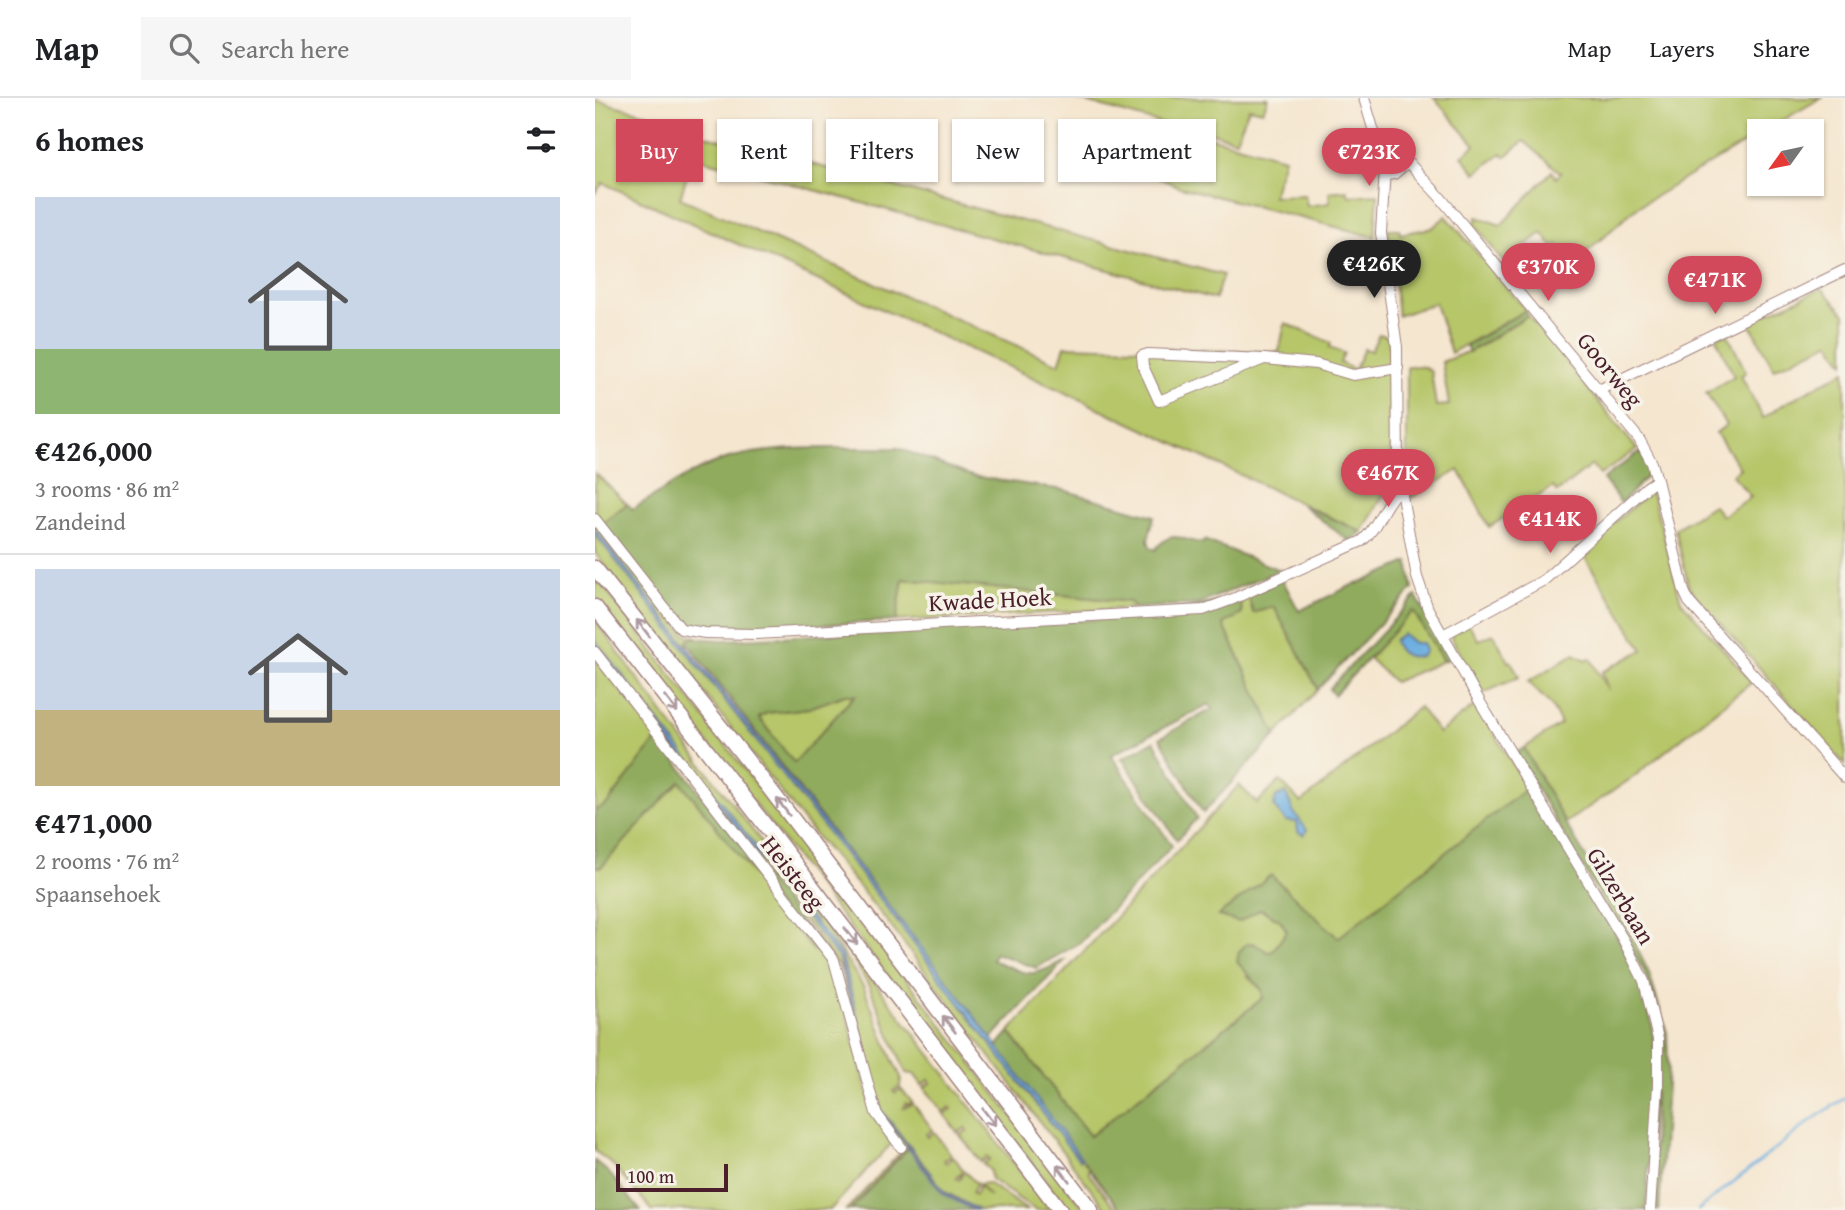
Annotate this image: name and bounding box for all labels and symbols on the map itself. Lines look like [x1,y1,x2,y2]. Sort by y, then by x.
north arrow [1747,119,1823,196]
pin: €723K [1320,129,1418,188]
pin: €426K [1325,240,1423,300]
pin: €370K [1499,244,1597,303]
pin: €471K [1666,256,1764,316]
street label: Goorweg [1569,324,1652,415]
pin: €467K [1339,450,1437,509]
pin: €414K [1501,496,1599,555]
street label: Kwade Hoek [928,579,1053,620]
one-way arrow [635,620,650,638]
one-way arrow [663,694,678,713]
one-way arrow [776,798,791,817]
street label: Heisteeg [753,828,834,918]
street label: Gilzerbaan [1579,841,1664,951]
one-way arrow [843,927,858,945]
one-way arrow [941,1015,956,1033]
one-way arrow [981,1107,996,1126]
scale bar [616,1161,728,1193]
one-way arrow [1056,1164,1071,1183]

